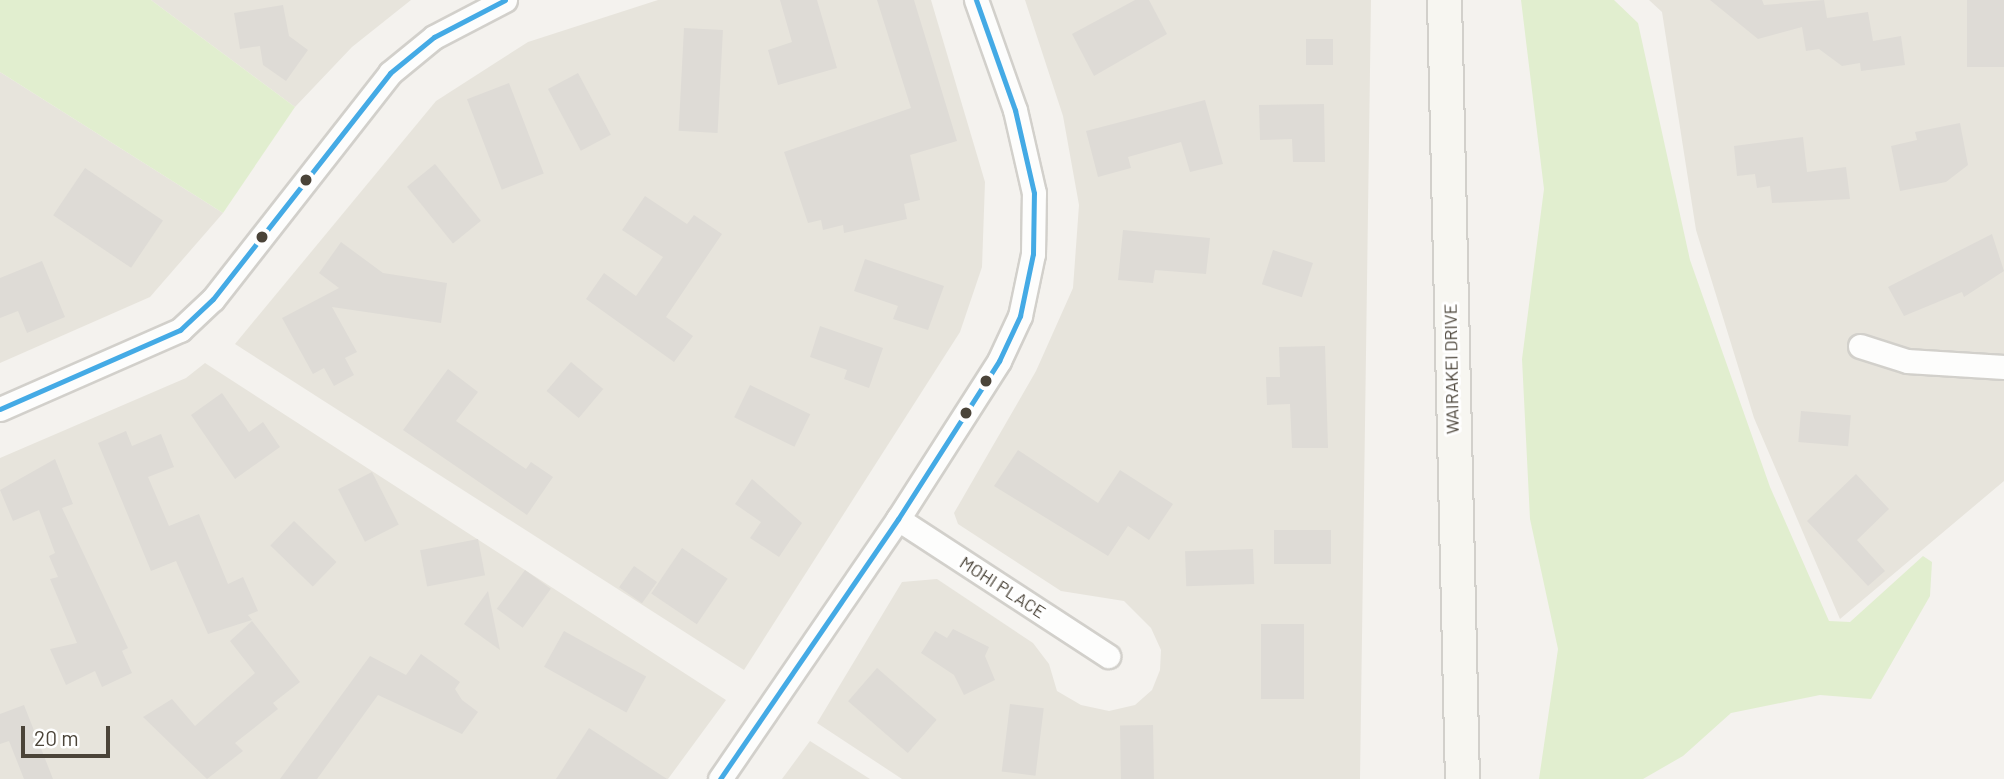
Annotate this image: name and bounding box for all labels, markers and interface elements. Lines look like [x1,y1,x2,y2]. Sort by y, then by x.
unlabelled marker [299,173,313,187]
unlabelled marker [255,230,269,244]
street label: WAIRAKEI DRIVE [1439,304,1463,434]
unlabelled marker [979,374,993,388]
unlabelled marker [959,406,973,420]
street label: MOHI PLACE [956,551,1050,623]
scale bar [24,712,114,756]
text: 20 m [34,725,79,750]

